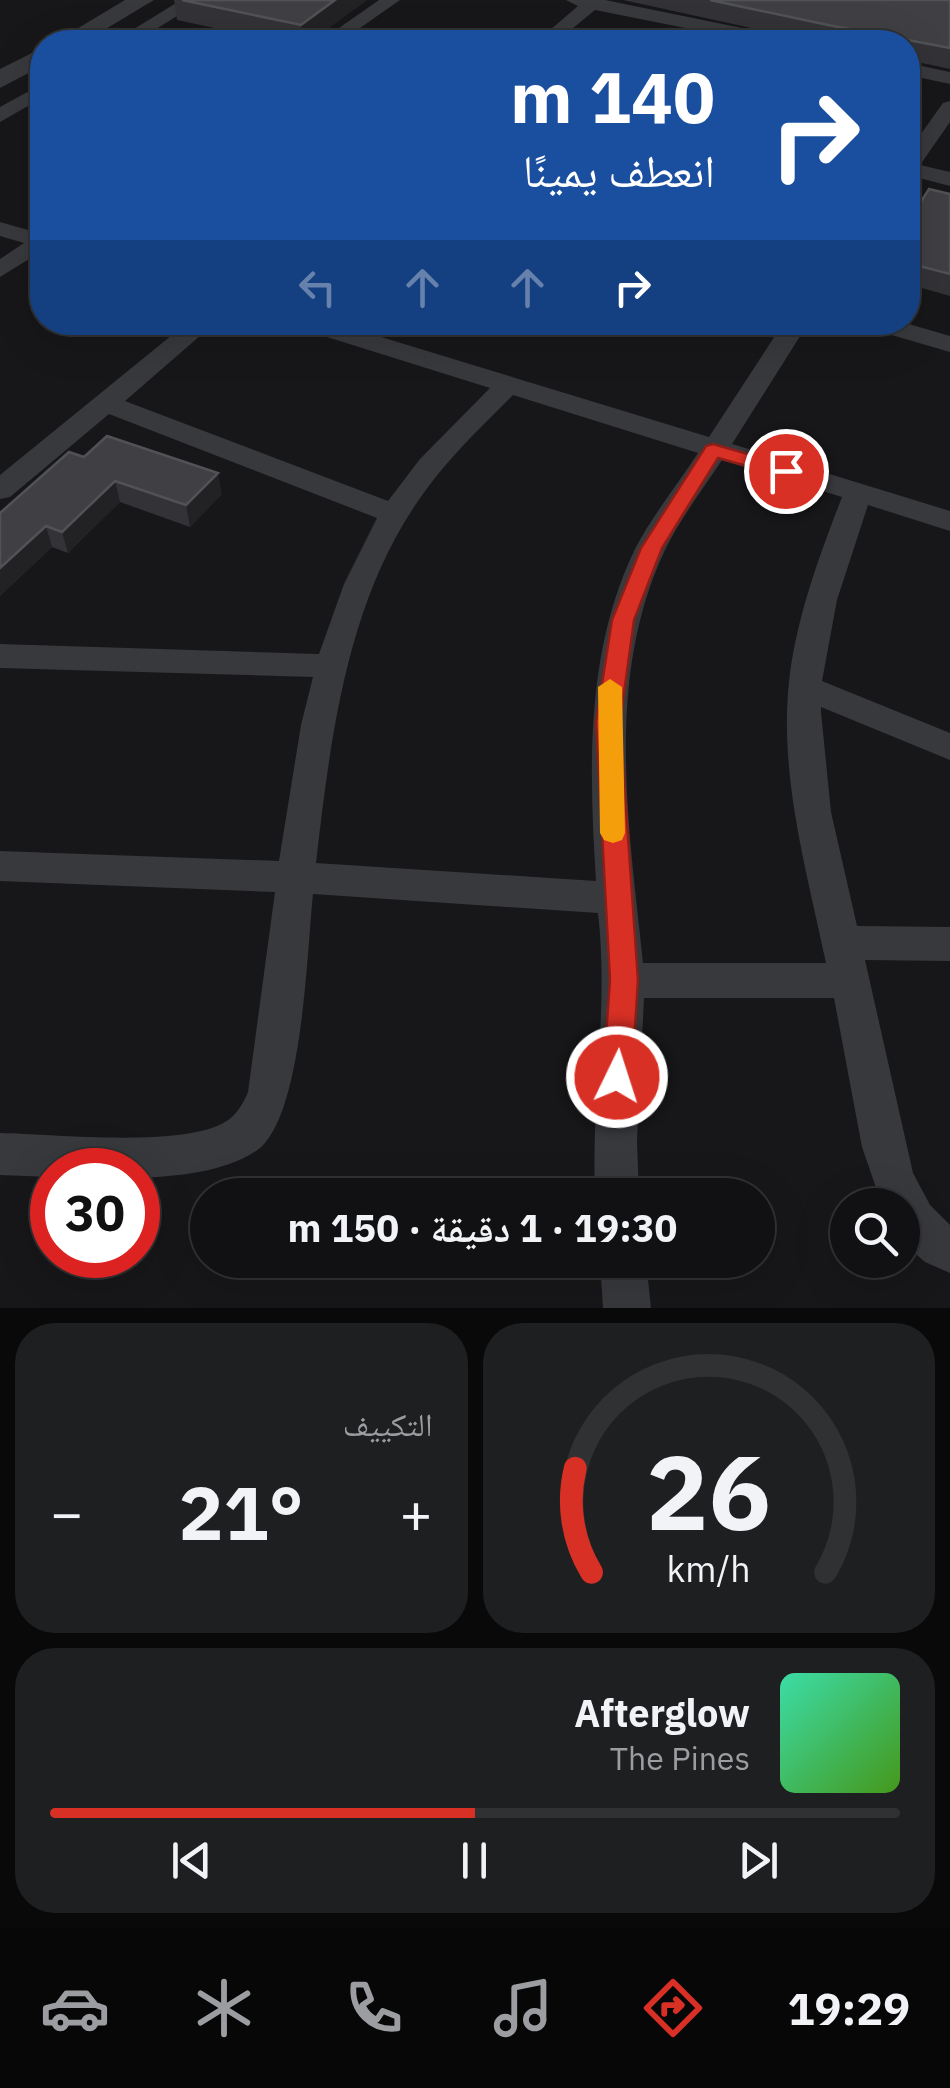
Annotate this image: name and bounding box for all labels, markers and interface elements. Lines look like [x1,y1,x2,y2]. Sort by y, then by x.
text: 140 m [510,51,715,142]
icon: right [750,70,880,200]
text: انعطف يمينًا [523,141,715,199]
icon: left [290,260,345,315]
icon: ahead [395,260,450,315]
icon: ahead [500,260,555,315]
icon: right [605,260,660,315]
pin [744,429,829,514]
icon: arrive [759,444,814,499]
position arrow [565,1025,669,1129]
speed limit sign: 30 [30,1148,160,1278]
map controls [830,1188,920,1278]
button: search [830,1188,920,1278]
text: 19:30 · 1 دقيقة · 150 m [288,1203,677,1252]
text: التكييف [343,1403,433,1445]
text: 26 [646,1423,771,1559]
text: 21° [179,1463,304,1561]
text: − [50,1477,83,1548]
text: + [399,1477,432,1548]
text: km/h [667,1545,751,1592]
text: Afterglow [574,1688,750,1737]
text: The Pines [610,1737,750,1779]
icon: previous [164,1833,219,1888]
icon: pause [447,1833,502,1888]
icon: next [731,1833,786,1888]
icon: car [40,1973,110,2043]
icon: climate [189,1973,259,2043]
icon: phone [339,1973,409,2043]
icon: music [488,1973,558,2043]
icon: directions [638,1973,708,2043]
text: 19:29 [787,1979,910,2037]

